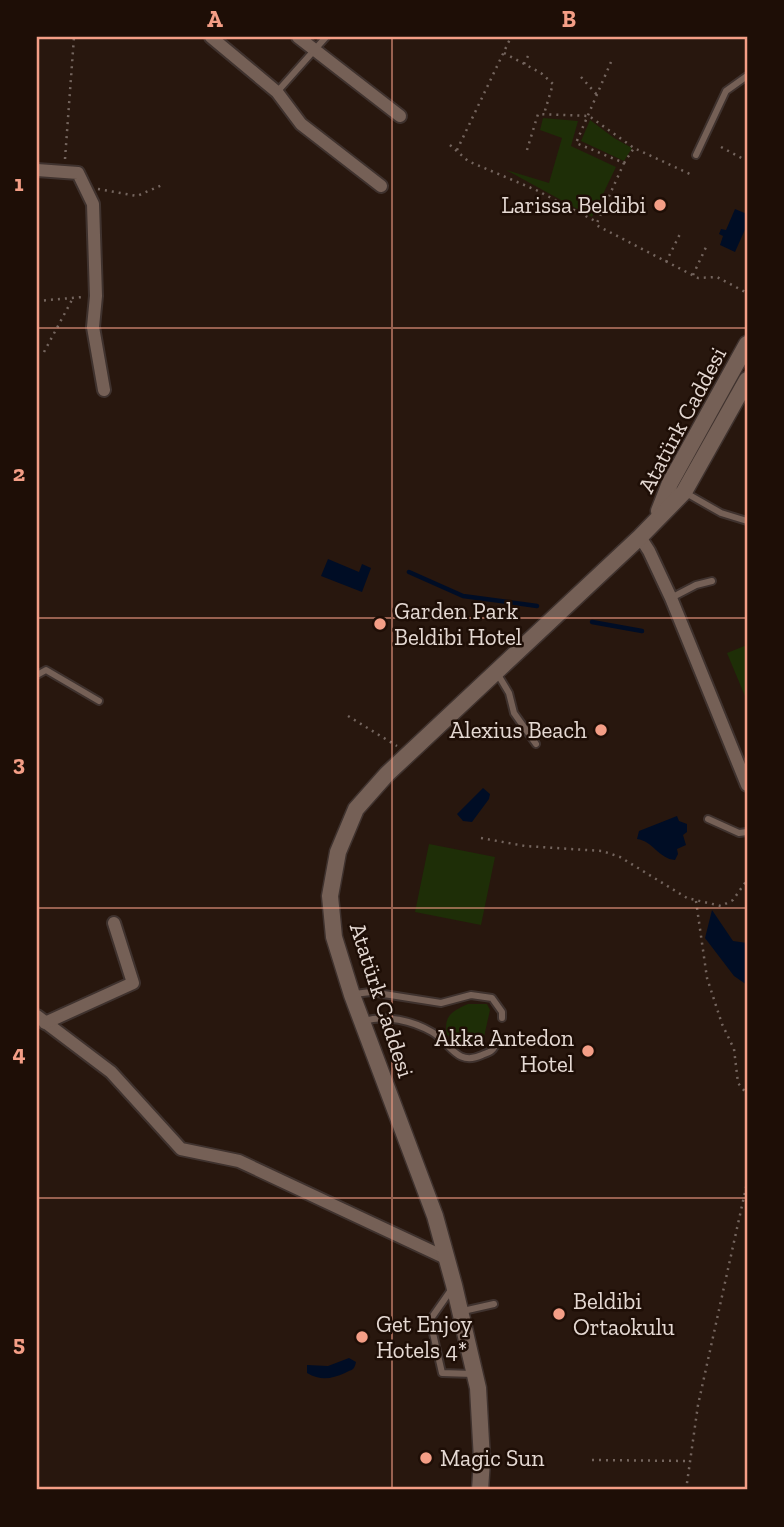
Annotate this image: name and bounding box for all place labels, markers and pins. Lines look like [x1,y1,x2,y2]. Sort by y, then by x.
place label: Larissa Beldibi [501,191,646,219]
marker: Larissa Beldibi [652,197,668,213]
place label: Garden Park Beldibi Hotel [394,597,522,651]
marker: Garden Park Beldibi Hotel [372,616,388,632]
place label: Alexius Beach [450,716,587,744]
marker: Alexius Beach [593,722,609,738]
place label: Akka Antedon Hotel [435,1024,574,1078]
marker: Akka Antedon Hotel [580,1043,596,1059]
place label: Beldibi Ortaokulu [573,1287,675,1341]
marker: Beldibi Ortaokulu [551,1306,567,1322]
place label: Get Enjoy Hotels 4* [376,1310,472,1364]
marker: Get Enjoy Hotels 4* [354,1329,370,1345]
place label: Magic Sun [440,1444,544,1472]
marker: Magic Sun [418,1450,434,1466]

